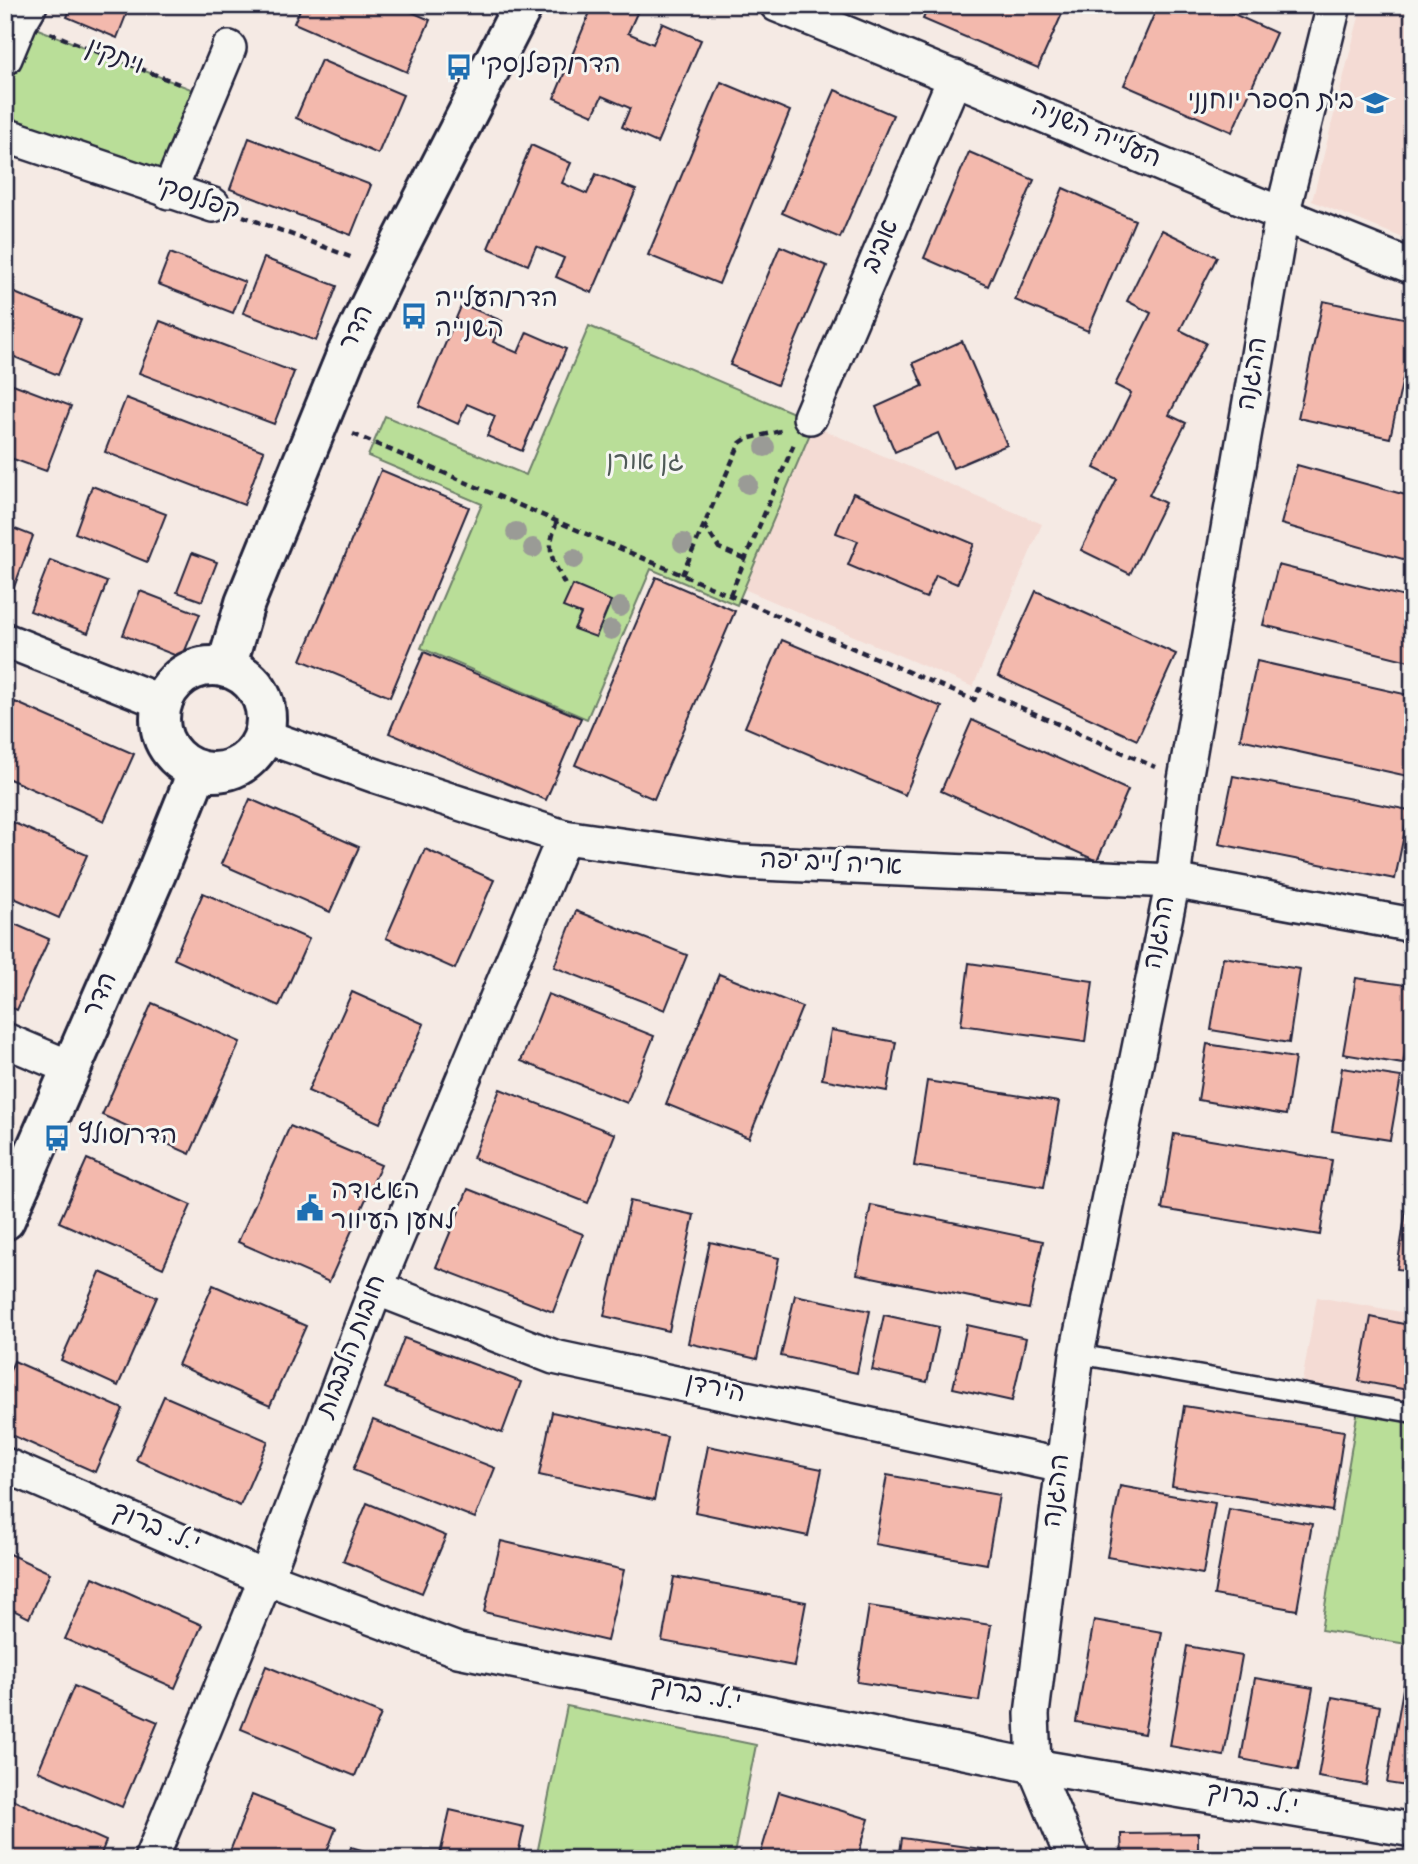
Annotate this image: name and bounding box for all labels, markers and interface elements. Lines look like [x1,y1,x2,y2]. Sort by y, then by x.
street label: ויתקין [81,34,147,84]
place label: הדר/קפלנסקי [480,50,621,83]
bus stop icon: הדר/קפלנסקי [444,52,474,82]
place label: בית הספר יוחנני [1188,88,1354,119]
school or university icon: בית הספר יוחנני [1360,88,1390,118]
street label: העלייה השניה [1025,93,1166,177]
street label: קפלנסקי [151,170,244,230]
street label: אביב [858,216,908,278]
place label: הדר/העלייה השנייה [435,284,558,347]
street label: הדר [335,301,383,357]
bus stop icon: הדר/העלייה השנייה [399,301,429,331]
street label: ההגנה [1233,335,1277,413]
park label: גן אורן [606,449,684,480]
street label: אריה לייב יפה [759,845,903,885]
street label: ההגנה [1140,894,1184,972]
street label: הדר [79,968,127,1024]
place label: הדר/סולץ [78,1121,177,1154]
bus stop icon: הדר/סולץ [42,1123,72,1153]
place label: האגודה למען העיוור [331,1178,456,1239]
public building icon: האגודה למען העיוור [295,1193,325,1223]
street label: חובות הלבבות [310,1271,395,1425]
street label: הירדן [682,1370,748,1412]
street label: ההגנה [1039,1452,1079,1530]
street label: י.ל. ברוך [107,1496,204,1562]
street label: י.ל. ברוך [647,1671,744,1721]
street label: י.ל. ברוך [1204,1777,1300,1825]

